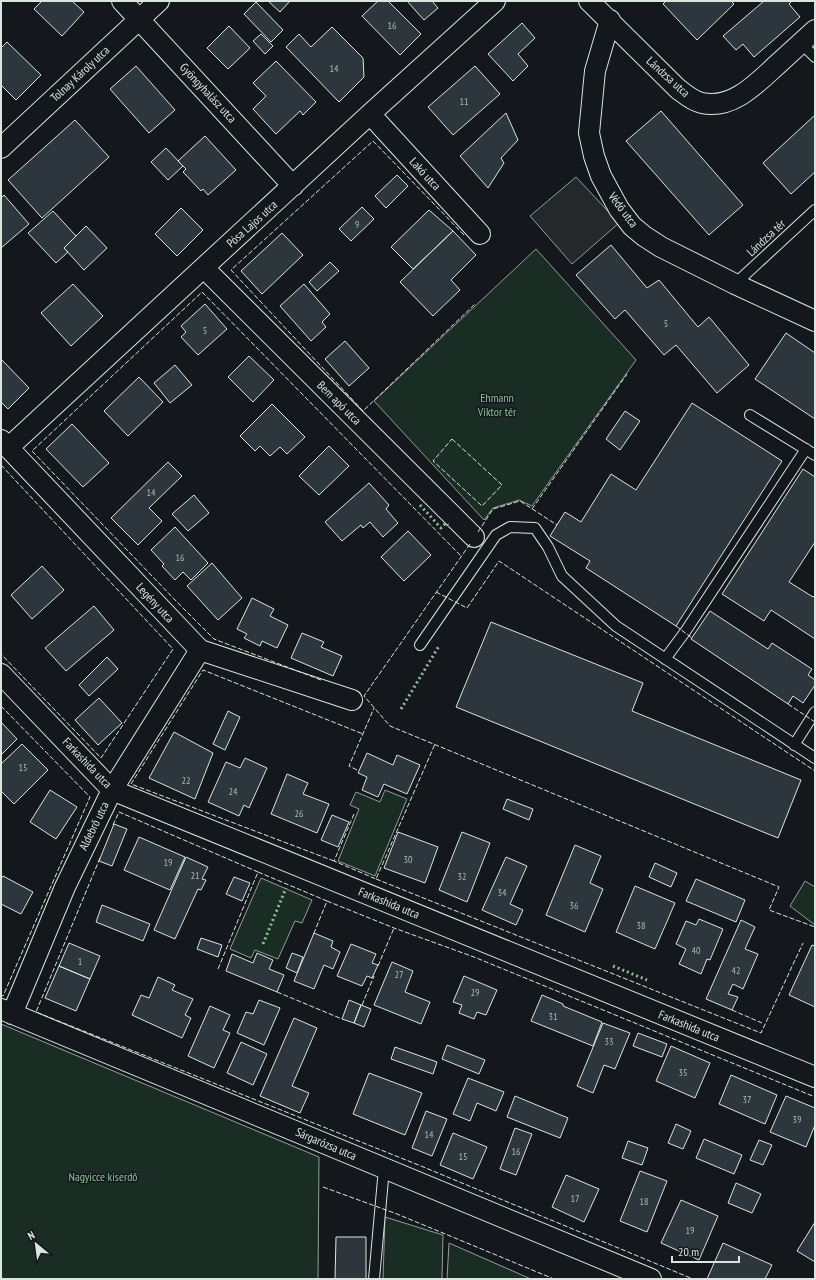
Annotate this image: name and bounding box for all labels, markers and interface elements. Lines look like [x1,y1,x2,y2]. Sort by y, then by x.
house number: 16 [388,19,397,32]
street label: Tolnay Károly utca [47,42,112,105]
street label: Lándzsa utca [643,53,693,100]
street label: Gyöngyhalász utca [177,60,240,126]
house number: 14 [330,62,339,75]
house number: 11 [460,95,469,108]
street label: Lakó utca [406,154,444,193]
street label: Védő utca [605,188,642,230]
street label: Pósa Lajos utca [223,197,280,250]
street label: Lándzsa tér [743,215,789,259]
house number: 9 [355,218,359,231]
house number: 5 [664,317,668,330]
house number: 5 [203,324,207,337]
street label: Bem apó utca [314,377,365,428]
park label: Ehmann Viktor tér [477,390,517,419]
house number: 14 [147,486,156,499]
house number: 16 [176,551,185,564]
street label: Legény utca [133,580,178,626]
street label: Farkashida utca [60,734,115,791]
house number: 15 [19,761,28,774]
house number: 22 [182,774,191,787]
house number: 24 [229,785,238,798]
street label: Aldebrő utca [75,799,112,853]
house number: 26 [295,807,304,820]
house number: 30 [404,853,413,866]
house number: 19 [164,856,173,869]
house number: 21 [191,869,200,882]
house number: 32 [458,870,467,883]
street label: Farkashida utca [356,884,422,922]
house number: 34 [498,886,507,899]
house number: 36 [570,899,579,912]
house number: 38 [637,919,646,932]
house number: 40 [692,944,701,957]
house number: 1 [78,955,82,968]
house number: 42 [732,964,741,977]
house number: 27 [395,968,404,981]
house number: 29 [471,986,480,999]
street label: Farkashida utca [656,1007,722,1045]
house number: 31 [549,1010,558,1023]
house number: 33 [605,1035,614,1048]
house number: 35 [679,1066,688,1079]
house number: 37 [743,1093,752,1106]
house number: 39 [793,1113,802,1126]
street label: Sárgarózsa utca [293,1124,359,1163]
house number: 14 [425,1128,434,1141]
house number: 16 [512,1145,521,1158]
house number: 15 [459,1150,468,1163]
park label: Nagyicce kiserdő [68,1169,138,1184]
house number: 17 [571,1192,580,1205]
house number: 18 [640,1195,649,1208]
north arrow [16,1224,56,1264]
house number: 19 [686,1224,695,1237]
text: N [25,1228,37,1243]
scale bar [672,1238,739,1264]
text: 20 m [678,1244,699,1259]

